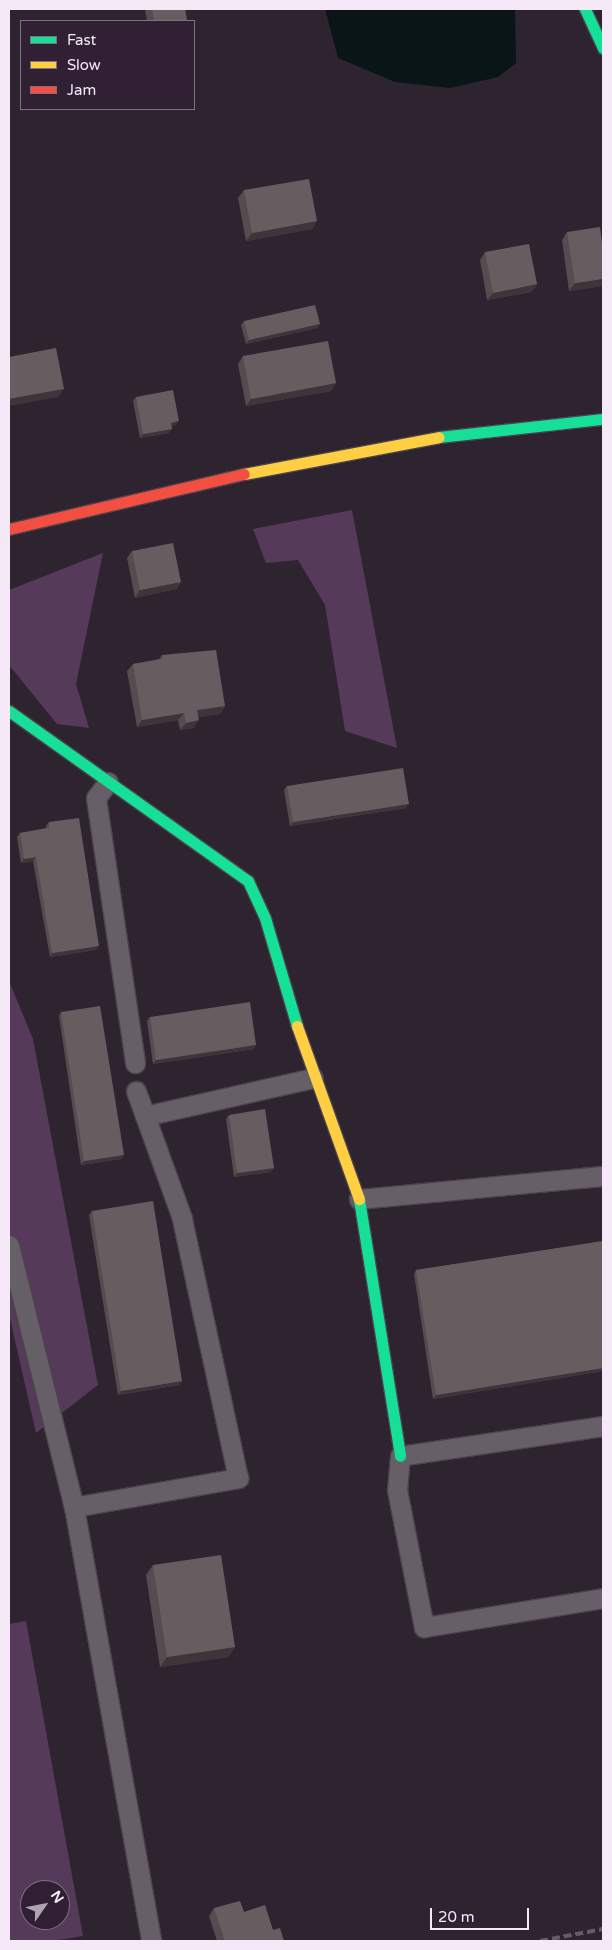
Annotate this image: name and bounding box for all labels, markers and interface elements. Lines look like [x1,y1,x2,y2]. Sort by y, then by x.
legend [20,20,195,110]
text: Fast [67,31,96,49]
text: Slow [67,56,101,74]
text: Jam [67,81,96,99]
north arrow [20,1880,70,1930]
text: N [47,1888,67,1906]
scale bar [432,1898,531,1930]
text: 20 m [438,1908,475,1926]

